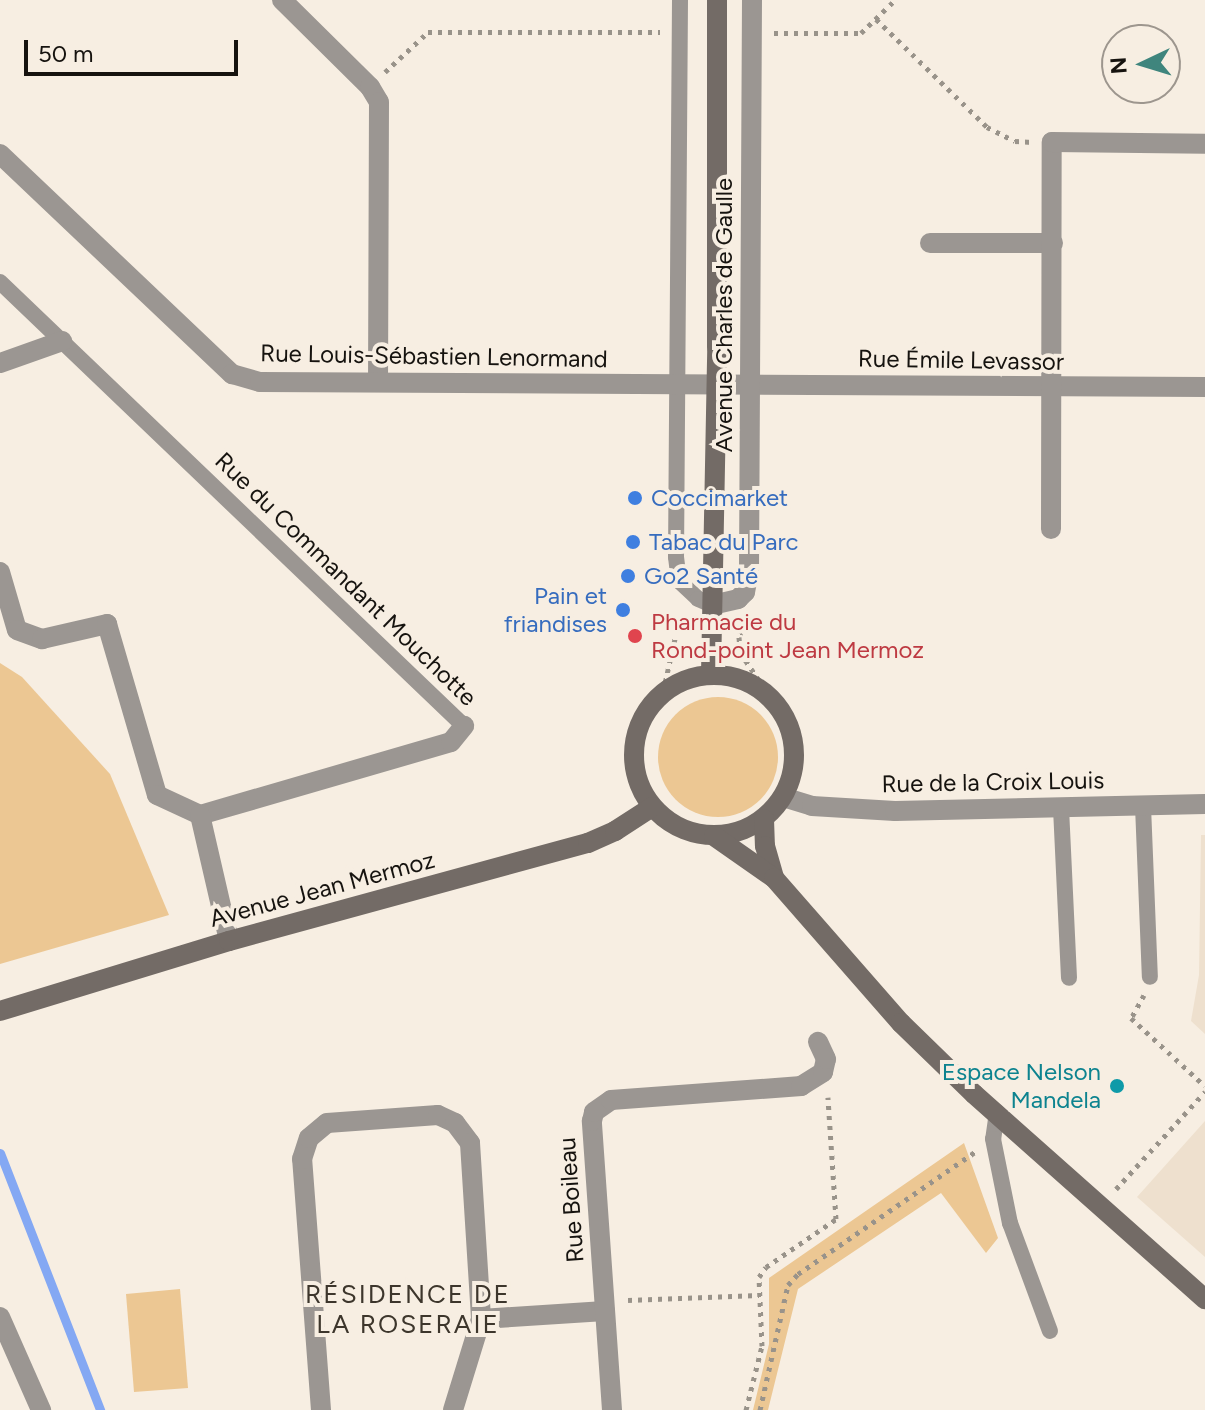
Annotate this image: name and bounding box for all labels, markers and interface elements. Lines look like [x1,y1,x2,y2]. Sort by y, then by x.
scale bar [28,24,242,74]
north arrow [1101,24,1181,104]
text: 50 m [38,39,94,68]
text: N [1104,56,1133,75]
street label: Avenue Charles de Gaulle [710,178,738,452]
street label: Rue Louis-Sébastien Lenormand [260,339,608,373]
street label: Rue Émile Levassor [858,344,1064,376]
street label: Rue du Commandant Mouchotte [209,446,483,712]
place label: Coccimarket [651,484,788,512]
marker: Coccimarket [626,489,644,507]
place label: Tabac du Parc [649,528,799,556]
marker: Tabac du Parc [624,533,642,551]
place label: Go2 Santé [644,562,758,590]
marker: Go2 Santé [619,567,637,585]
place label: Pain et friandises [504,582,607,638]
marker: Pain et friandises [614,601,632,619]
place label: Pharmacie du Rond-point Jean Mermoz [651,608,924,664]
marker: Pharmacie du Rond-point Jean Mermoz [626,627,644,645]
street label: Rue de la Croix Louis [881,766,1105,798]
street label: Avenue Jean Mermoz [206,845,438,933]
place label: Espace Nelson Mandela [942,1058,1101,1114]
marker: Espace Nelson Mandela [1108,1077,1126,1095]
street label: Rue Boileau [552,1136,590,1264]
district label: RÉSIDENCE DE LA ROSERAIE [305,1279,511,1340]

